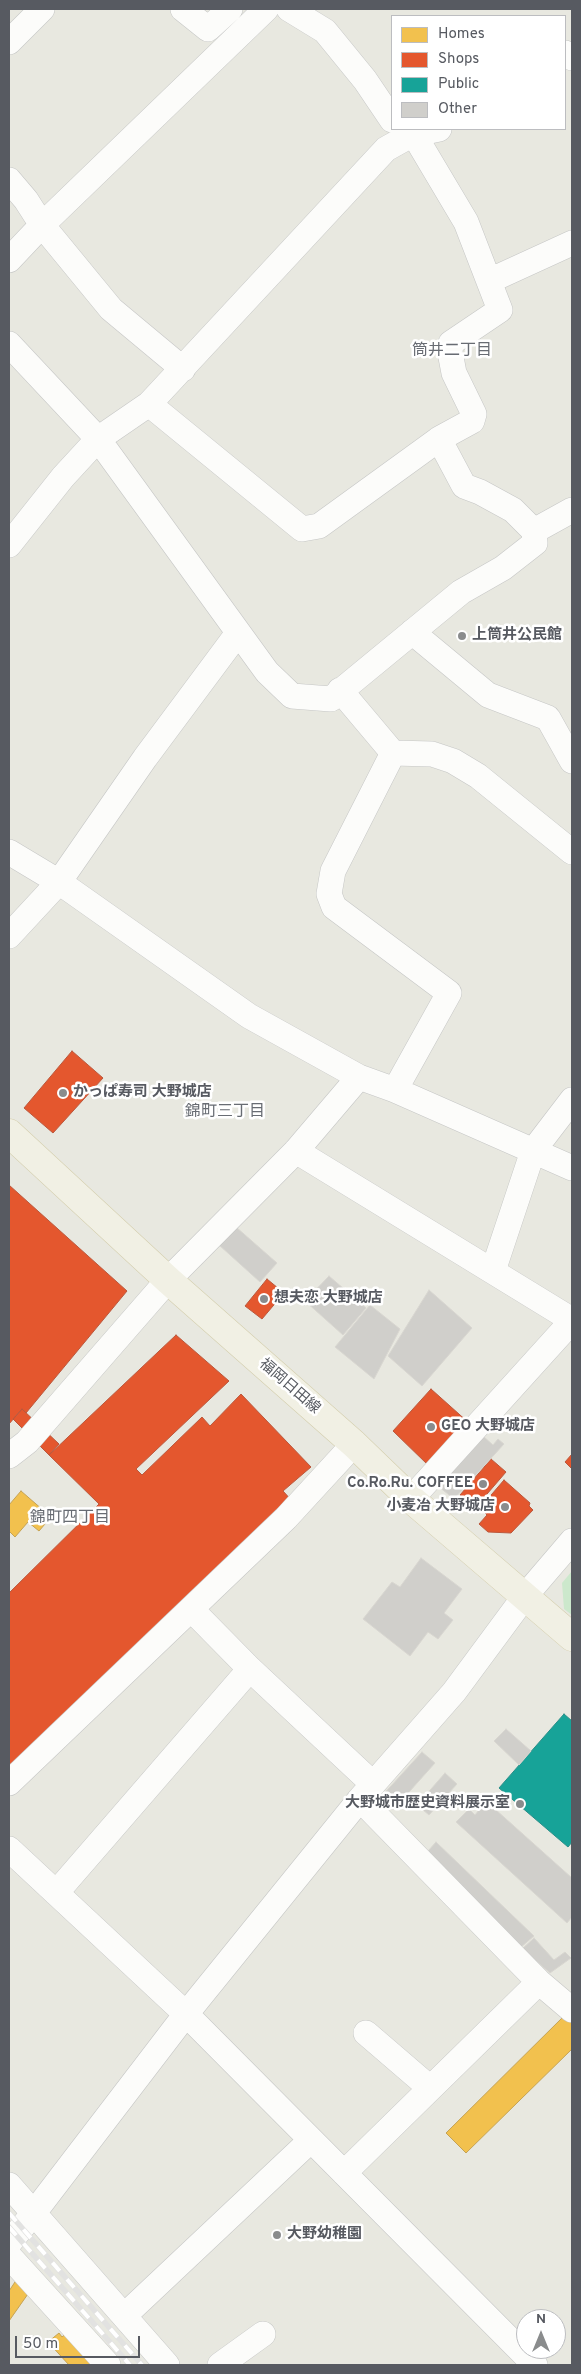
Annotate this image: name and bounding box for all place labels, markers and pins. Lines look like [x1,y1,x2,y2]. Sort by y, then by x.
place label: 上筒井公民館 [472,627,562,645]
marker: 上筒井公民館 [456,630,468,642]
place label: かっぱ寿司 大野城店 [73,1084,212,1102]
marker: かっぱ寿司 大野城店 [57,1087,69,1099]
place label: 想夫恋 大野城店 [274,1290,383,1308]
marker: 想夫恋 大野城店 [258,1293,270,1305]
place label: GEO 大野城店 [441,1418,535,1436]
marker: GEO 大野城店 [425,1421,437,1433]
place label: Co.Ro.Ru. COFFEE [347,1475,473,1493]
marker: Co.Ro.Ru. COFFEE [477,1478,489,1490]
place label: 小麦冶 大野城店 [386,1498,495,1516]
marker: 小麦冶 大野城店 [499,1501,511,1513]
place label: 大野城市歴史資料展示室 [345,1795,510,1813]
marker: 大野城市歴史資料展示室 [514,1798,526,1810]
place label: 大野幼稚園 [287,2226,362,2244]
marker: 大野幼稚園 [271,2229,283,2241]

